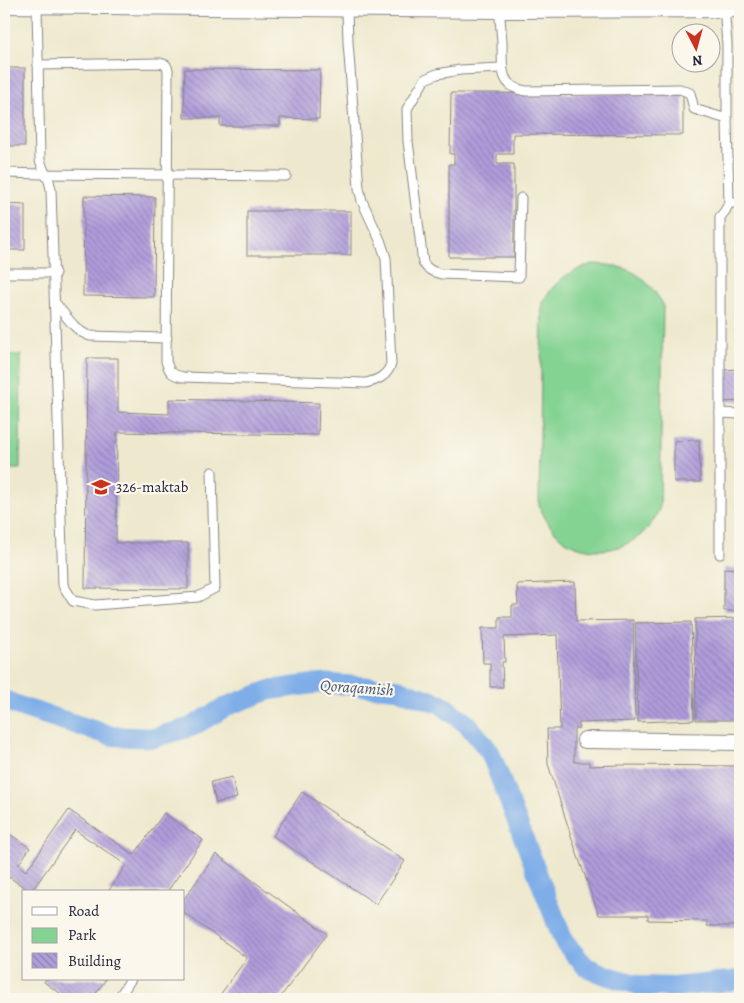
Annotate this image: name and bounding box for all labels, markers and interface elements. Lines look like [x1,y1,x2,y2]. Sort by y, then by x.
north arrow [672,22,722,72]
text: N [691,50,703,70]
school or university icon: 326-maktab [90,476,112,498]
place label: 326-maktab [116,477,189,497]
water label: Qoraqamish [319,674,395,702]
legend [22,890,185,980]
text: Road [68,901,100,921]
text: Park [68,925,97,945]
text: Building [68,951,121,971]

